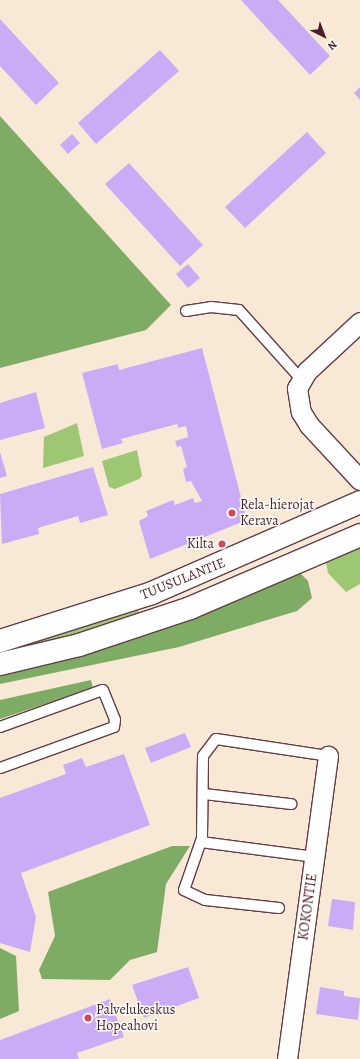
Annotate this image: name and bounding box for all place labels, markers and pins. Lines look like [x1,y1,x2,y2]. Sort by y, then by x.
place label: Rela-hierojat Kerava [240,497,314,530]
marker: Rela-hierojat Kerava [227,508,237,518]
place label: Kilta [187,536,214,552]
marker: Kilta [217,539,227,549]
place label: Palvelukeskus Hopeahovi [96,1002,175,1034]
marker: Palvelukeskus Hopeahovi [83,1013,93,1023]

